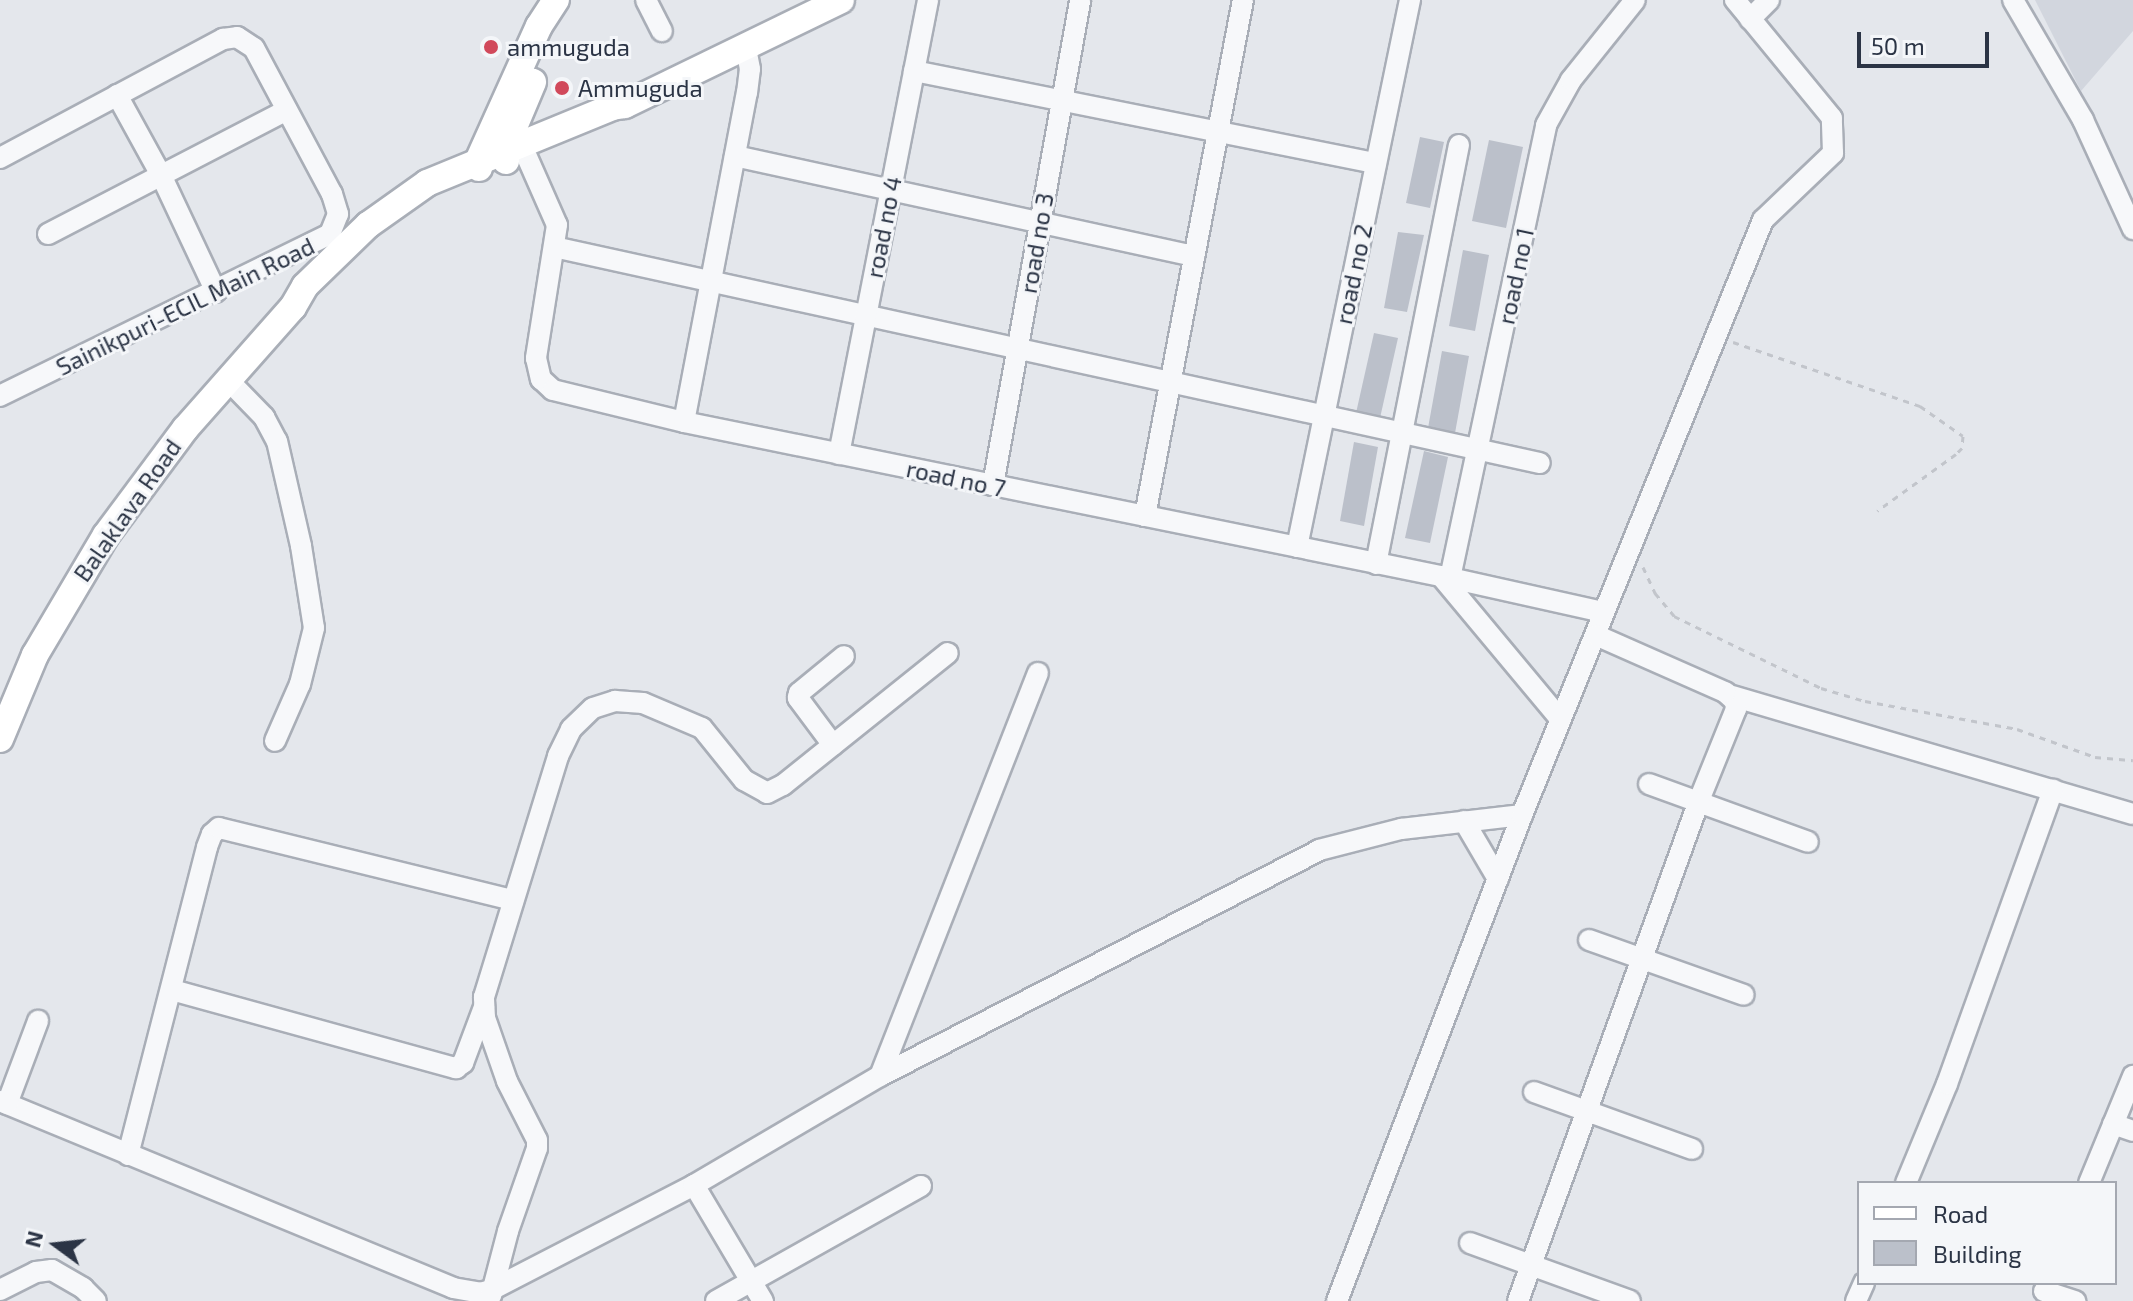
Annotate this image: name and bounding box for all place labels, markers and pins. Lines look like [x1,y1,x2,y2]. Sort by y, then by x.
place label: ammuguda [507,33,630,61]
marker: ammuguda [482,38,500,56]
place label: Ammuguda [578,74,703,102]
marker: Ammuguda [553,79,571,97]

